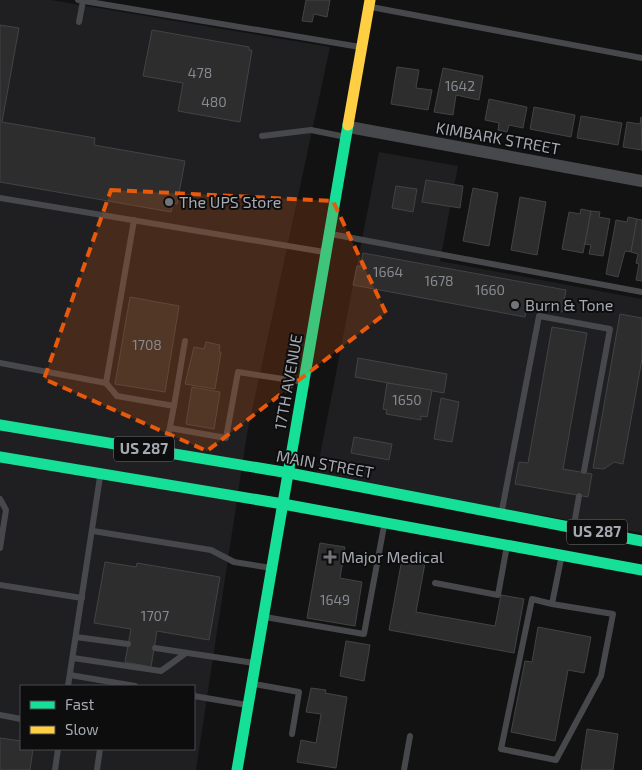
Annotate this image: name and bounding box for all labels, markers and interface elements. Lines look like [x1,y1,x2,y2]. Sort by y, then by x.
house number: 478 [188,64,212,81]
house number: 1642 [445,77,475,94]
house number: 480 [201,93,227,110]
street label: KIMBARK STREET [435,117,562,158]
place label: The UPS Store [179,192,281,211]
marker: The UPS Store [163,196,175,208]
house number: 1664 [373,263,403,280]
house number: 1678 [424,272,454,289]
house number: 1660 [475,281,505,298]
place label: Burn & Tone [525,295,613,314]
marker: Burn & Tone [509,299,521,311]
street label: 17TH AVENUE [270,333,305,431]
house number: 1708 [132,336,162,353]
house number: 1650 [392,391,422,408]
road number: US 287 [114,436,174,462]
street label: MAIN STREET [275,446,375,481]
road number: US 287 [567,520,627,544]
place label: Major Medical [341,547,444,567]
marker: Major Medical [323,550,337,564]
house number: 1649 [320,591,350,608]
house number: 1707 [141,607,169,624]
legend [20,685,195,750]
text: Fast [65,695,95,713]
text: Slow [65,720,99,738]

